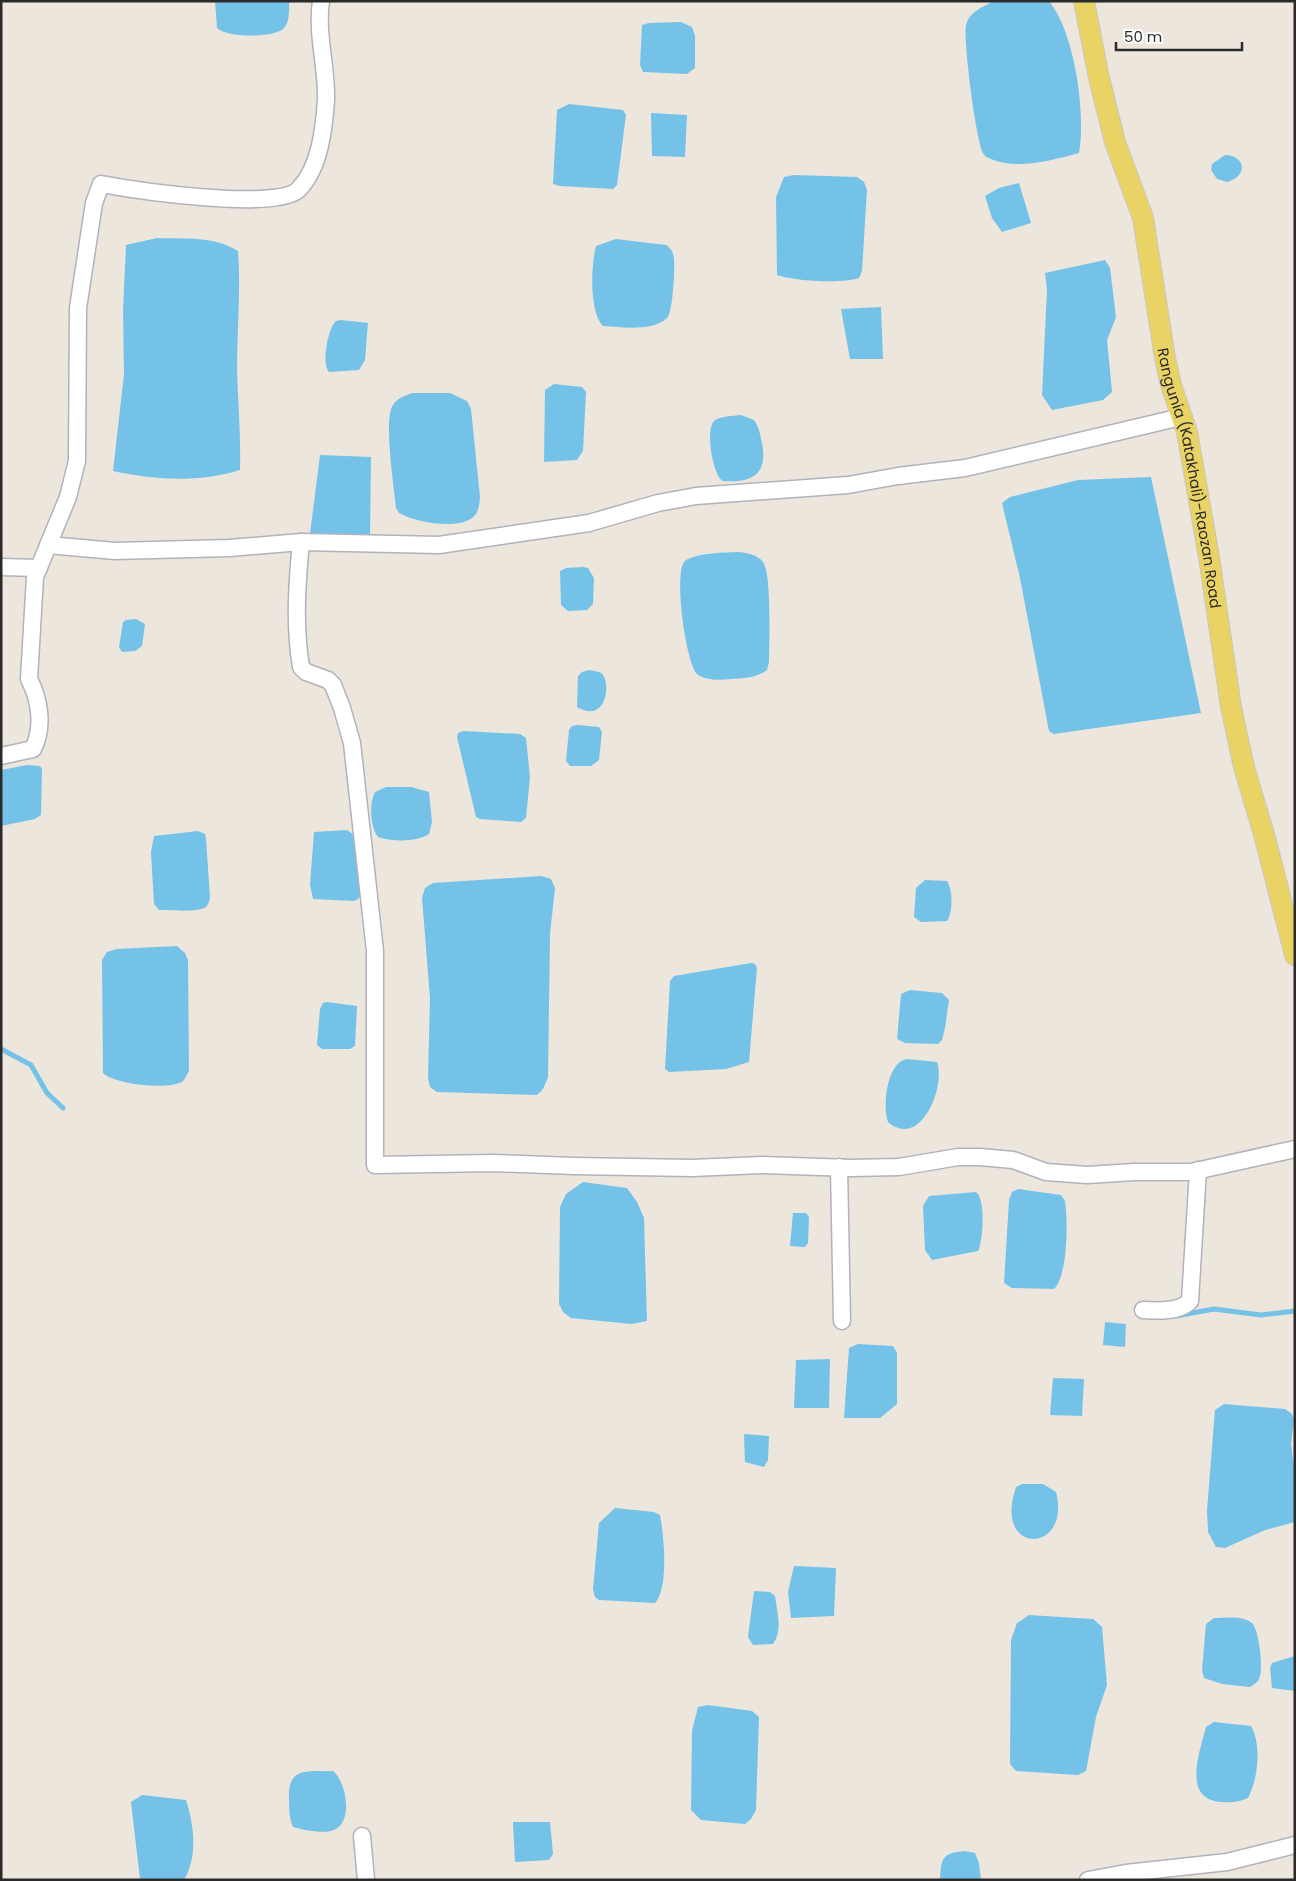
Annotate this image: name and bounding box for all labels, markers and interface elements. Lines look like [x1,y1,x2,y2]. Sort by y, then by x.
scale bar [1116,20,1242,52]
text: 50 m [1124,26,1162,47]
street label: Rangunia (Katakhali)-Raozan Road [1153,346,1227,610]

